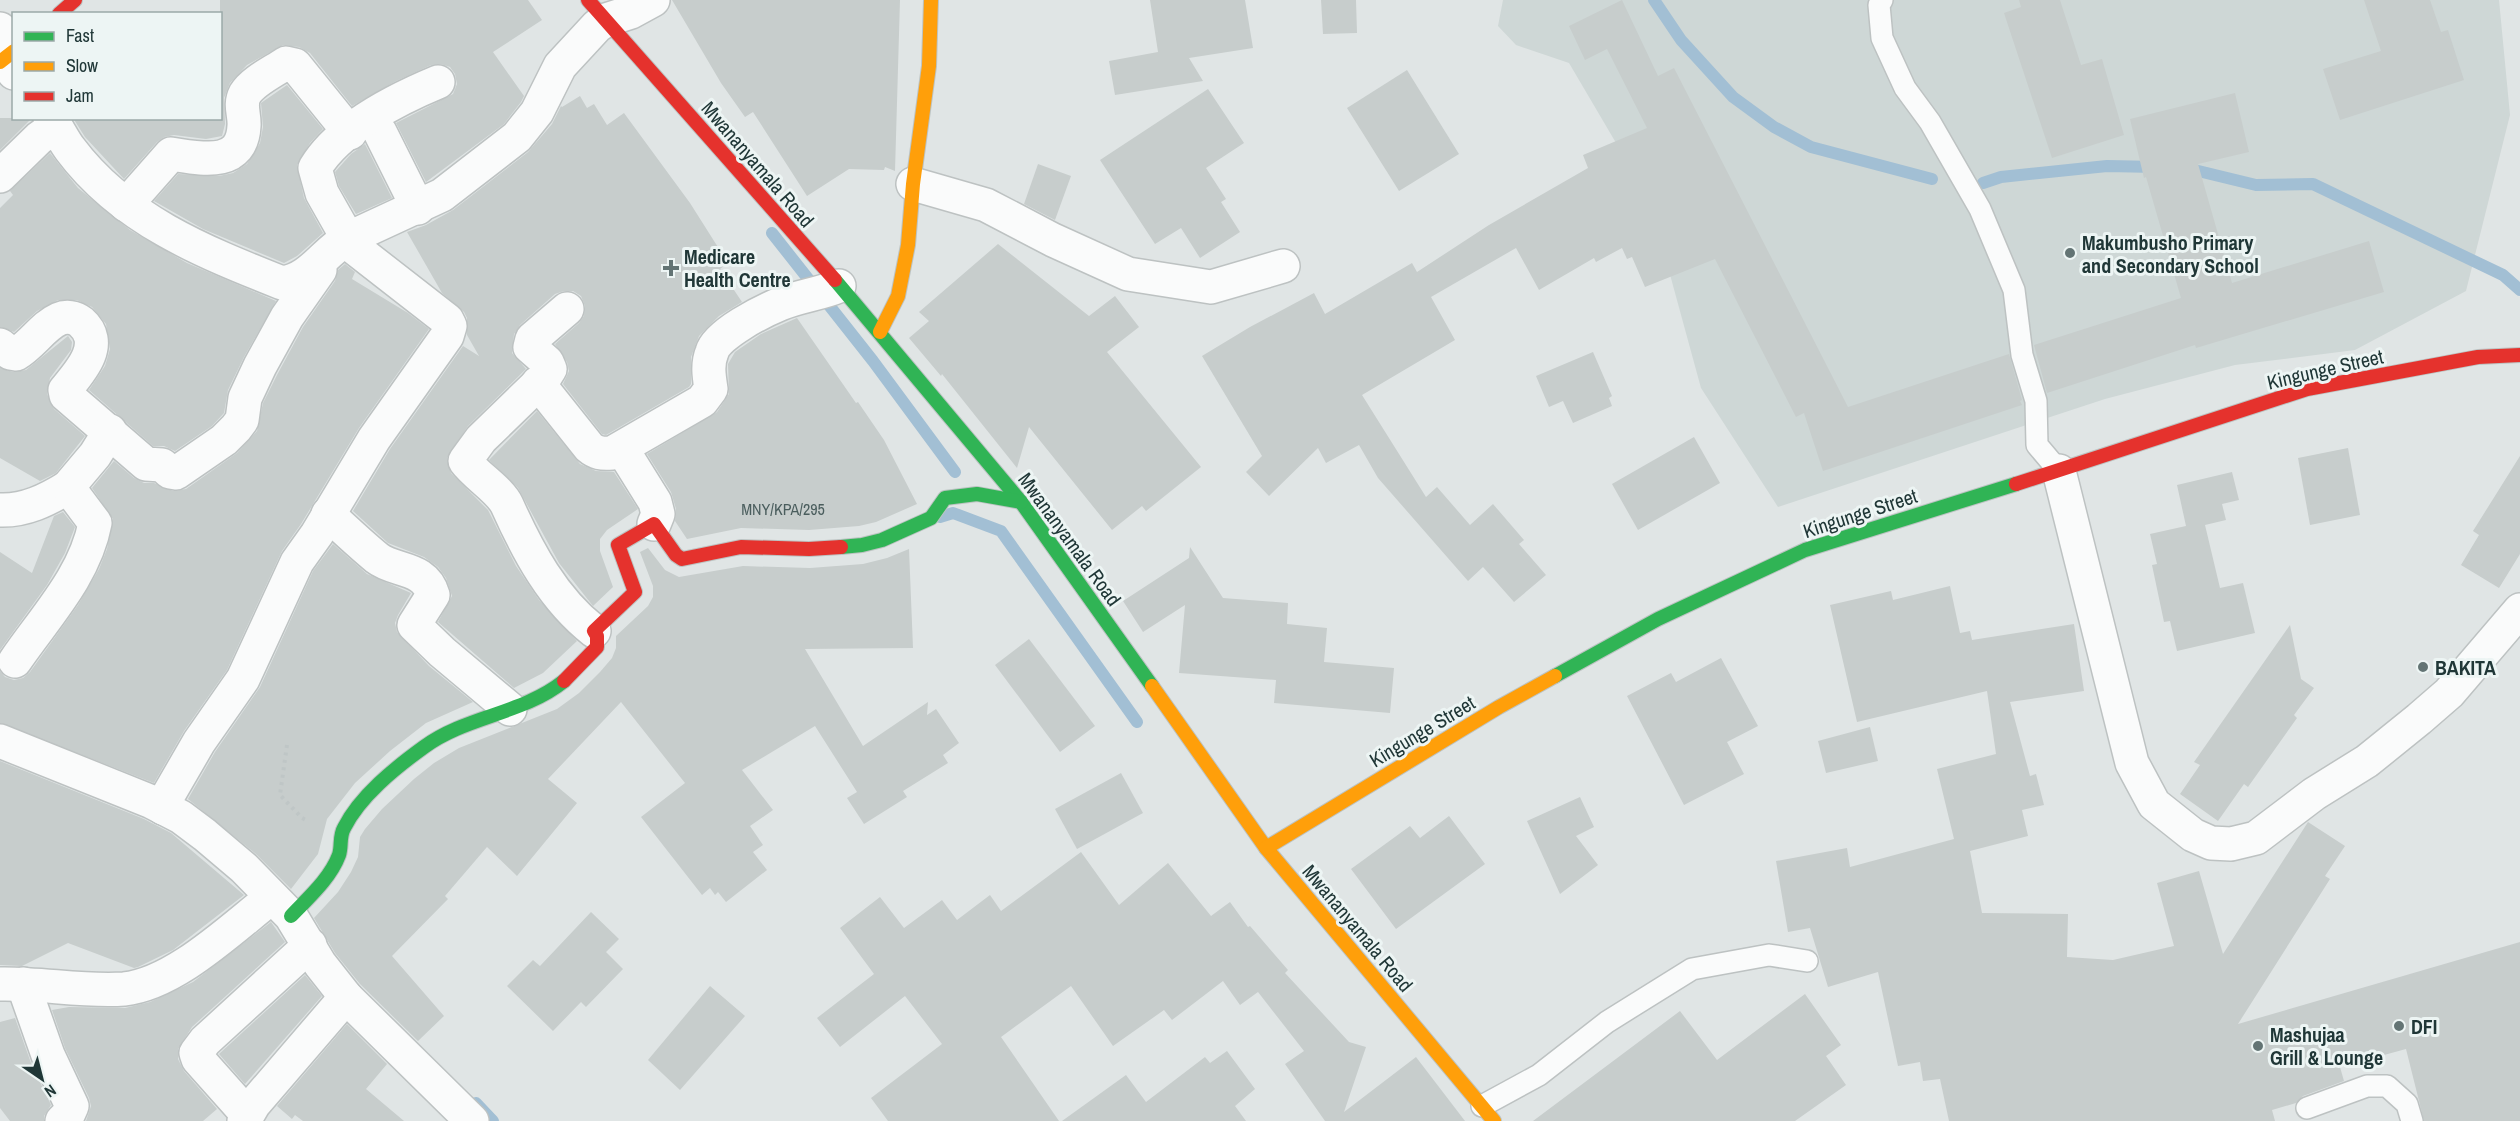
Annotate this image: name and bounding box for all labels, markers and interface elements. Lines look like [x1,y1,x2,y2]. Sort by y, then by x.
legend [12,12,222,120]
text: Fast [66,23,94,48]
text: Slow [66,53,98,78]
text: Jam [66,83,94,108]
street label: Mwananyamala Road [696,95,820,233]
place label: Makumbusho Primary and Secondary School [2082,229,2259,279]
place label: Medicare Health Centre [684,243,791,293]
marker: Makumbusho Primary and Secondary School [2063,246,2077,260]
marker: Medicare Health Centre [662,259,680,277]
street label: Kingunge Street [2264,342,2386,395]
street label: Mwananyamala Road [1012,467,1128,611]
street label: Kingunge Street [1799,482,1921,544]
house number: MNY/KPA/295 [741,498,825,520]
place label: BAKITA [2435,654,2496,681]
marker: BAKITA [2416,660,2430,674]
street label: Kingunge Street [1364,689,1480,773]
street label: Mwananyamala Road [1297,859,1419,997]
place label: DFI [2411,1013,2437,1040]
marker: DFI [2392,1019,2406,1033]
place label: Mashujaa Grill & Lounge [2270,1021,2383,1071]
marker: Mashujaa Grill & Lounge [2251,1039,2265,1053]
north arrow [12,1049,72,1109]
text: N [40,1080,61,1103]

